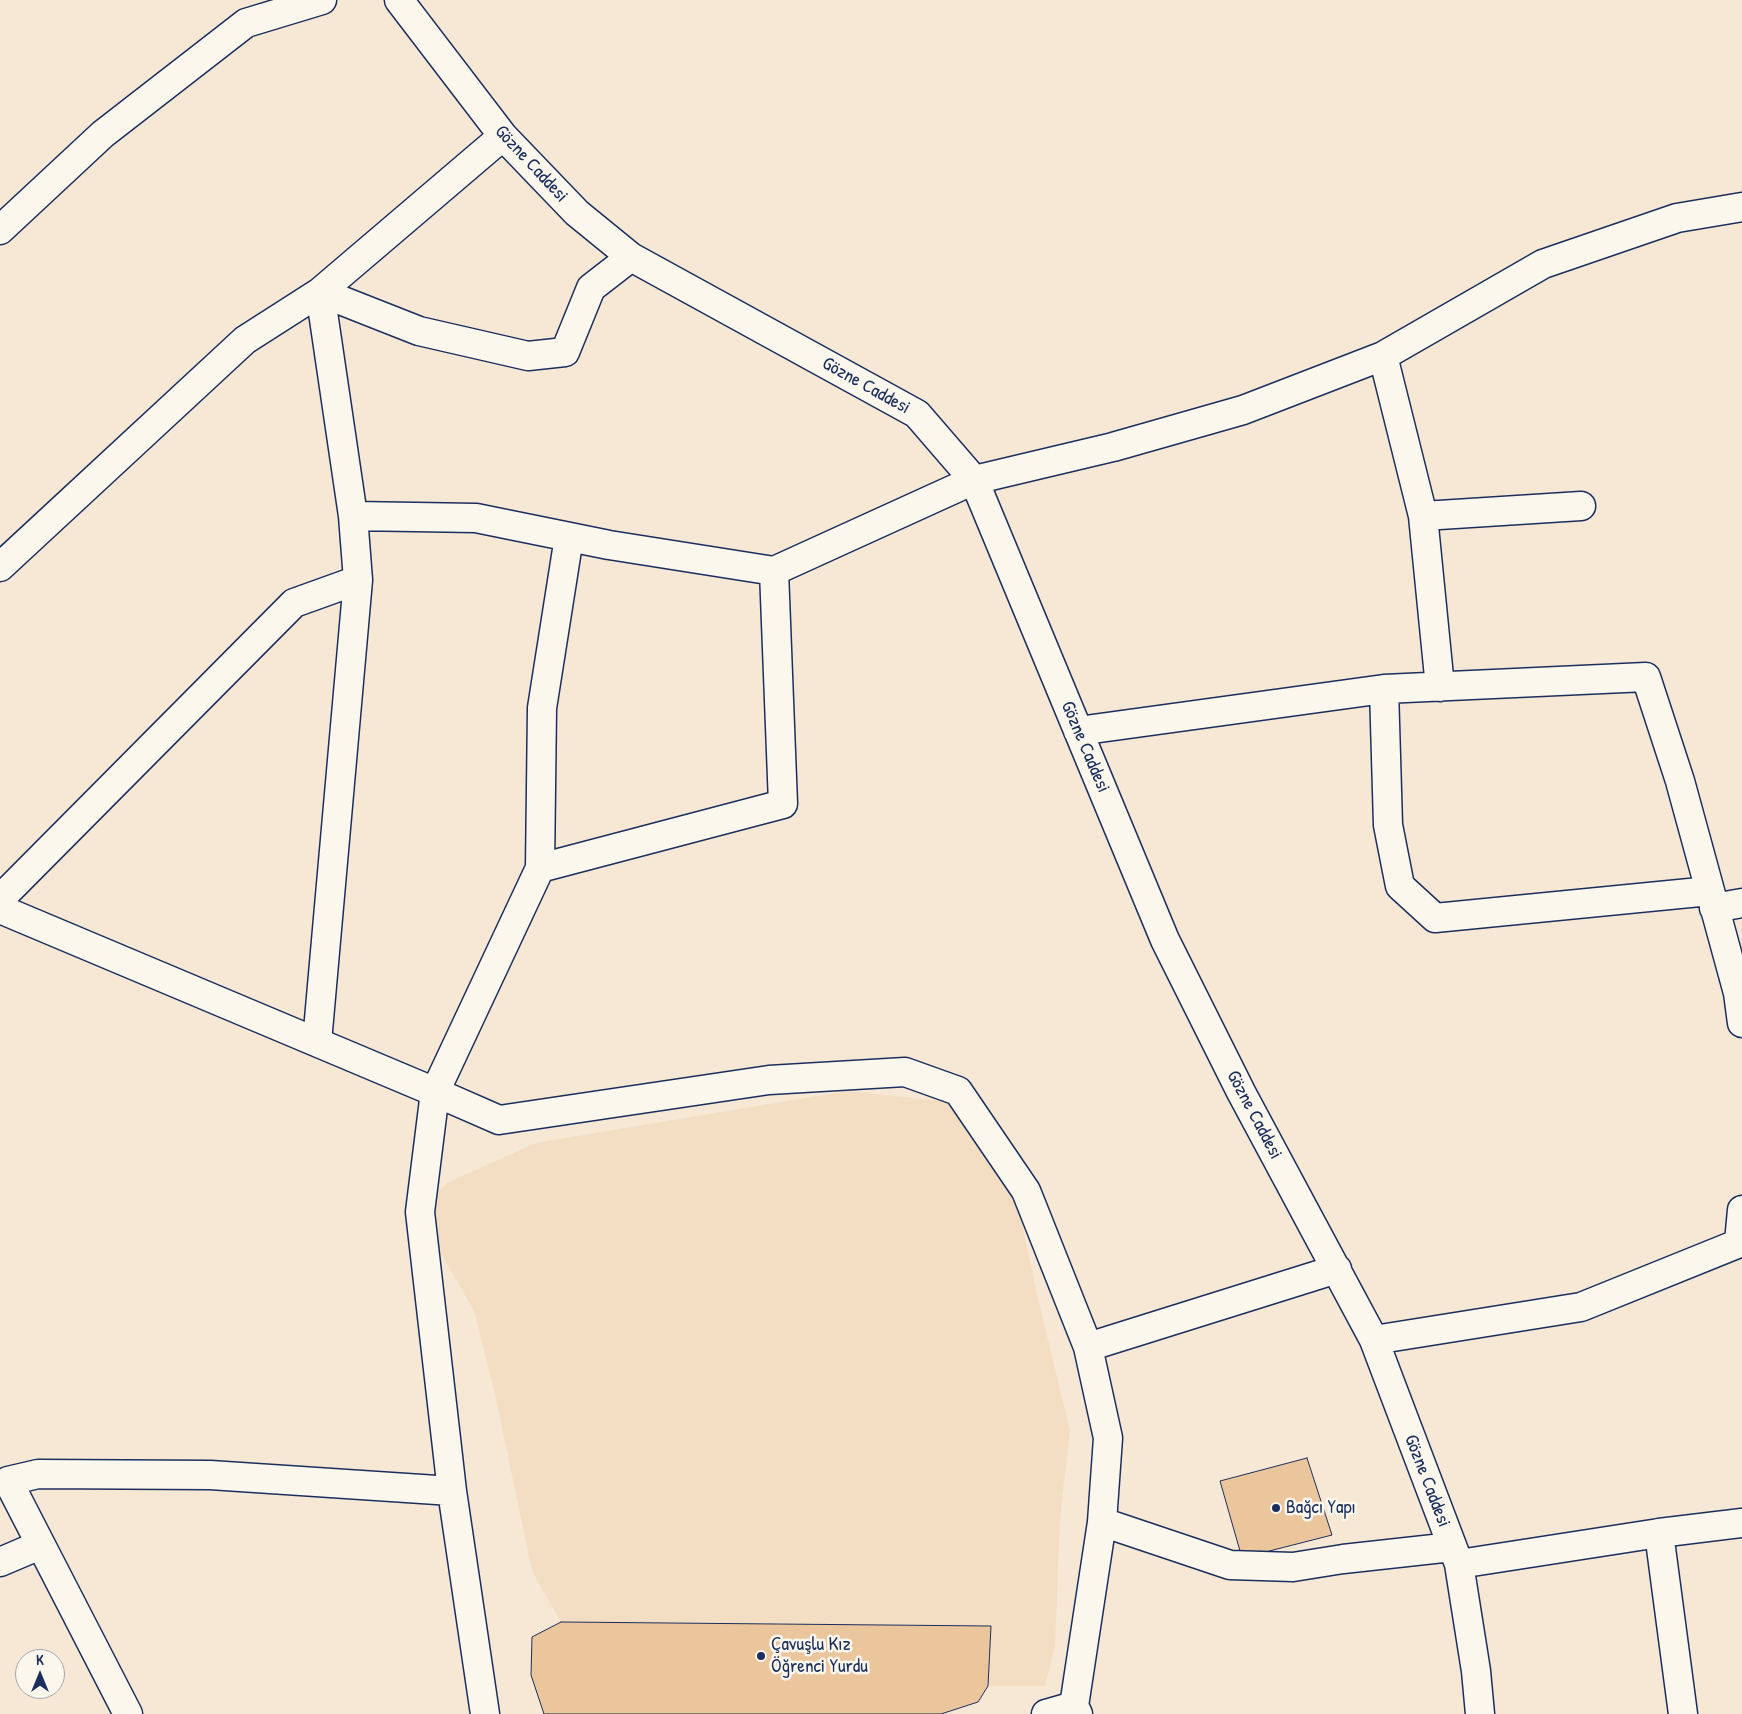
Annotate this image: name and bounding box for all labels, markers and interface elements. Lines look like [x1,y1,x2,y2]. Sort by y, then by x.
street label: Gözne Caddesi [490,121,572,207]
street label: Gözne Caddesi [818,352,914,420]
street label: Gözne Caddesi [1056,698,1114,796]
street label: Gözne Caddesi [1221,1067,1287,1163]
street label: Gözne Caddesi [1399,1432,1455,1530]
place label: Bağcı Yapı [1286,1497,1356,1519]
marker: Bağcı Yapı [1270,1502,1282,1514]
place label: Çavuşlu Kız Öğrenci Yurdu [771,1634,868,1678]
north arrow [15,1649,65,1699]
text: K [36,1650,44,1669]
marker: Çavuşlu Kız Öğrenci Yurdu [755,1650,767,1662]

